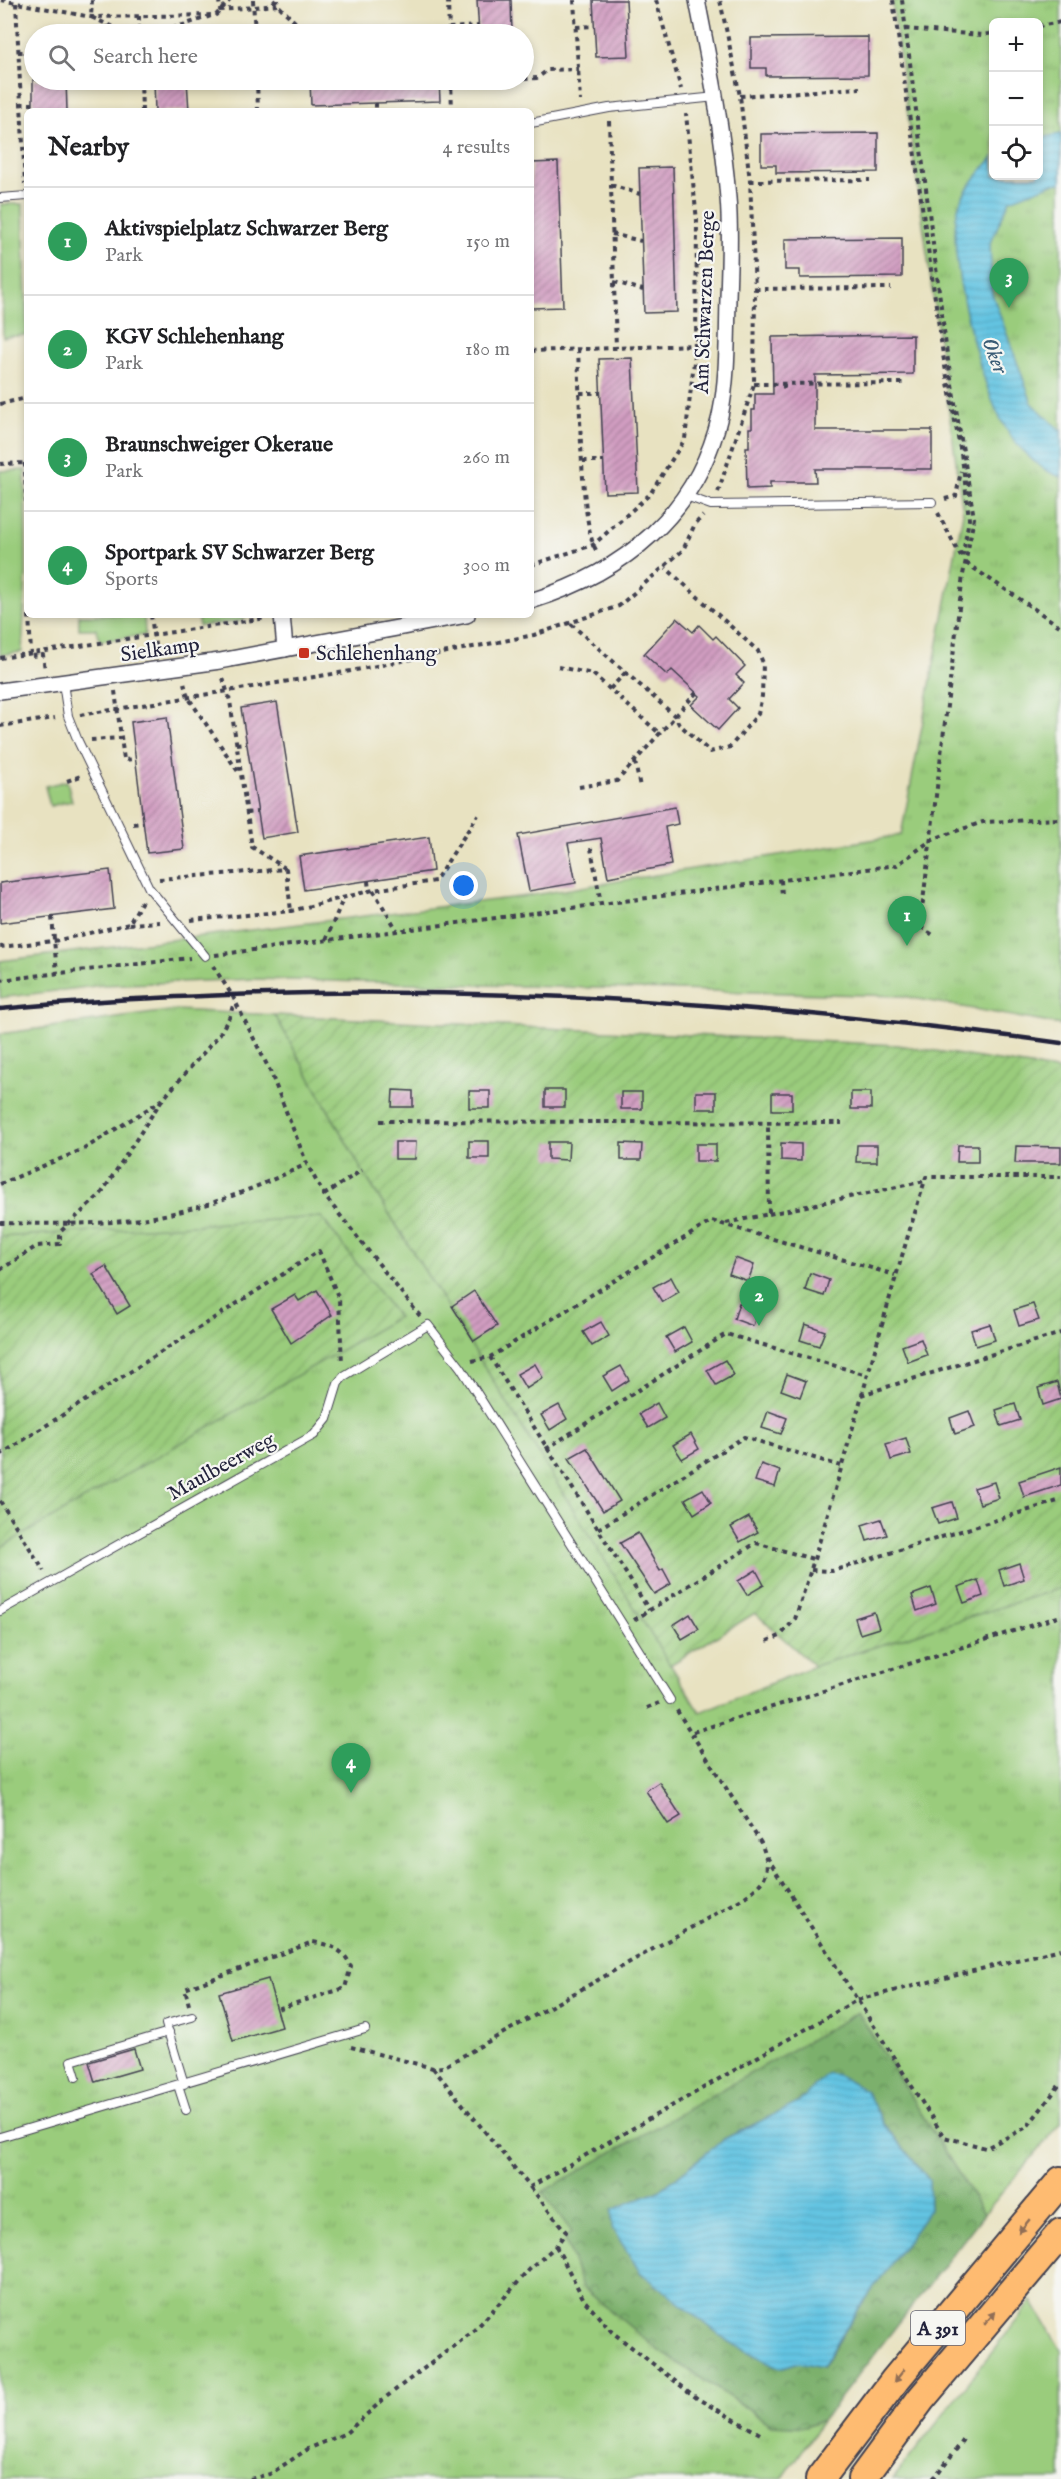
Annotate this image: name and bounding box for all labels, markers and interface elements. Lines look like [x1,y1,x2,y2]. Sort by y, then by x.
map controls [989,18,1043,180]
button: + [989,18,1043,72]
search box [24,24,534,90]
icon: search [45,41,78,74]
text: Search here [93,43,198,71]
button: − [989,72,1043,126]
button: locate [989,126,1043,180]
text: Nearby [48,131,129,164]
text: 4 results [443,135,510,160]
street label: Am Schwarzen Berge [689,209,722,395]
text: Aktivspielplatz Schwarzer Berg [105,215,388,243]
text: 1 [64,229,71,254]
text: 150 m [466,229,510,254]
text: Park [105,243,143,268]
pin: 3 [990,258,1028,308]
text: KGV Schlehenhang [105,323,284,351]
water label: Oker [975,334,1014,379]
text: 2 [63,337,72,362]
text: 180 m [465,337,510,362]
text: Park [105,351,143,376]
text: Braunschweiger Okeraue [105,431,333,459]
text: 3 [64,445,71,470]
text: 260 m [463,445,510,470]
text: Park [105,459,143,484]
text: Sportpark SV Schwarzer Berg [105,539,374,567]
text: 4 [63,553,72,578]
text: 300 m [463,553,510,578]
text: Sports [105,567,158,592]
street label: Sielkamp [119,632,202,669]
place label: Schlehenhang [316,641,438,668]
marker: Schlehenhang [297,646,311,660]
your location [449,871,478,900]
pin: 1 [888,896,926,946]
pin: 2 [740,1276,778,1326]
street label: Maulbeerweg [163,1427,281,1508]
pin: 4 [332,1744,370,1793]
one-way arrow [1018,2218,1030,2233]
one-way arrow [983,2310,996,2326]
road number: A 391 [911,2311,965,2345]
one-way arrow [893,2368,906,2383]

